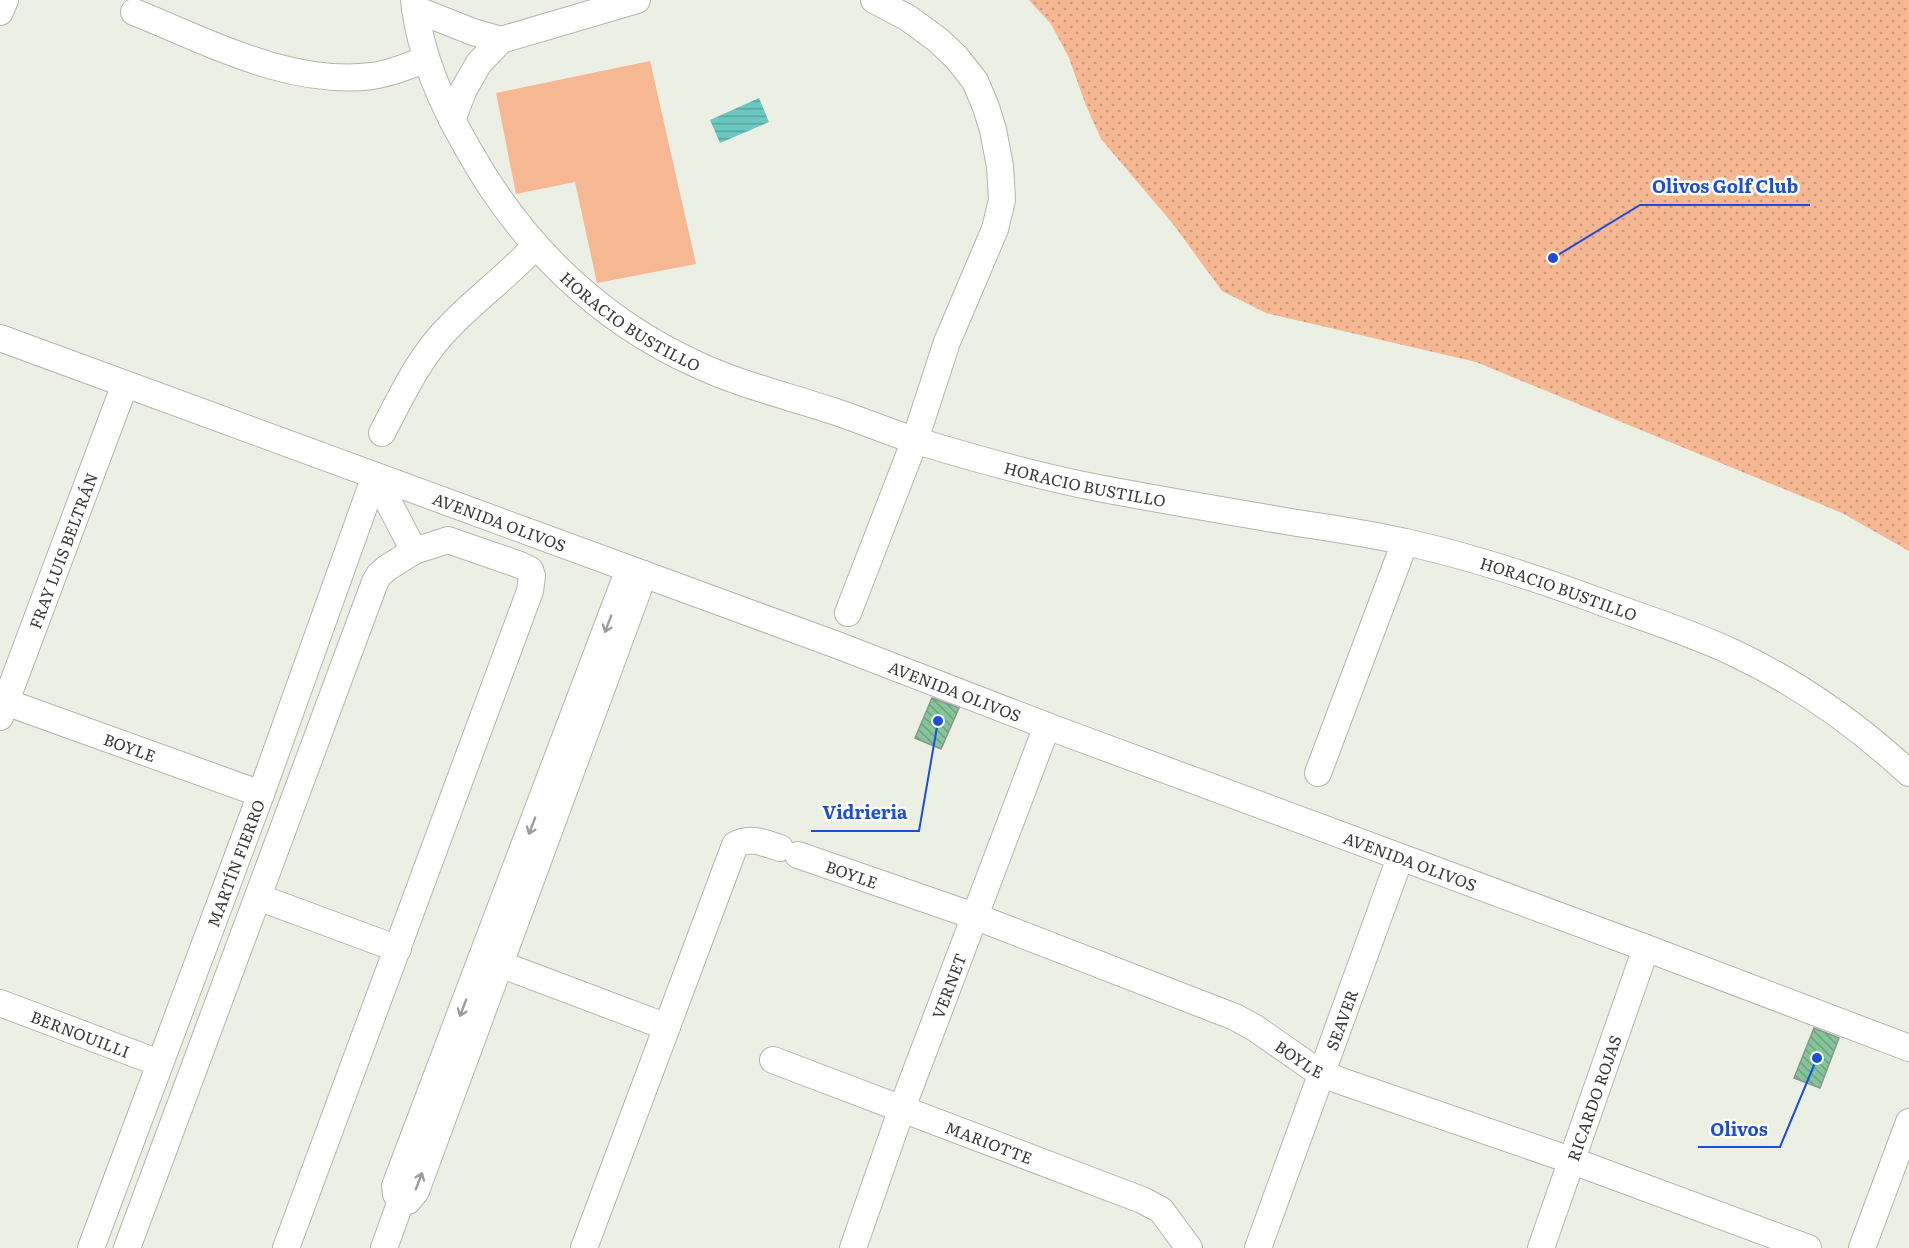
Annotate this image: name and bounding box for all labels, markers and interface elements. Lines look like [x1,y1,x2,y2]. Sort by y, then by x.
callout: Olivos Golf Club [1640,169,1810,205]
text: Olivos Golf Club [1652,172,1798,199]
street label: HORACIO BUSTILLO [555,265,705,377]
street label: HORACIO BUSTILLO [1001,455,1168,512]
street label: FRAY LUIS BELTRÁN [22,469,103,632]
street label: AVENIDA OLIVOS [429,486,570,557]
street label: HORACIO BUSTILLO [1477,550,1640,626]
one-way arrow [602,614,613,632]
street label: AVENIDA OLIVOS [885,654,1025,727]
street label: BOYLE [100,726,159,767]
callout: Vidrieria [811,795,919,831]
street label: MARTÍN FIERRO [200,796,270,930]
text: Vidrieria [823,798,908,825]
one-way arrow [525,816,536,834]
street label: AVENIDA OLIVOS [1340,825,1480,896]
street label: BOYLE [823,854,881,894]
street label: VERNET [925,949,972,1022]
street label: SEAVER [1319,985,1363,1054]
one-way arrow [456,998,467,1017]
street label: BERNOUILLI [27,1004,133,1063]
street label: RICARDO ROJAS [1560,1032,1627,1164]
street label: BOYLE [1270,1034,1328,1083]
callout: Olivos [1698,1111,1780,1147]
street label: MARIOTTE [942,1114,1036,1169]
text: Olivos [1710,1115,1768,1142]
one-way arrow [415,1173,426,1191]

